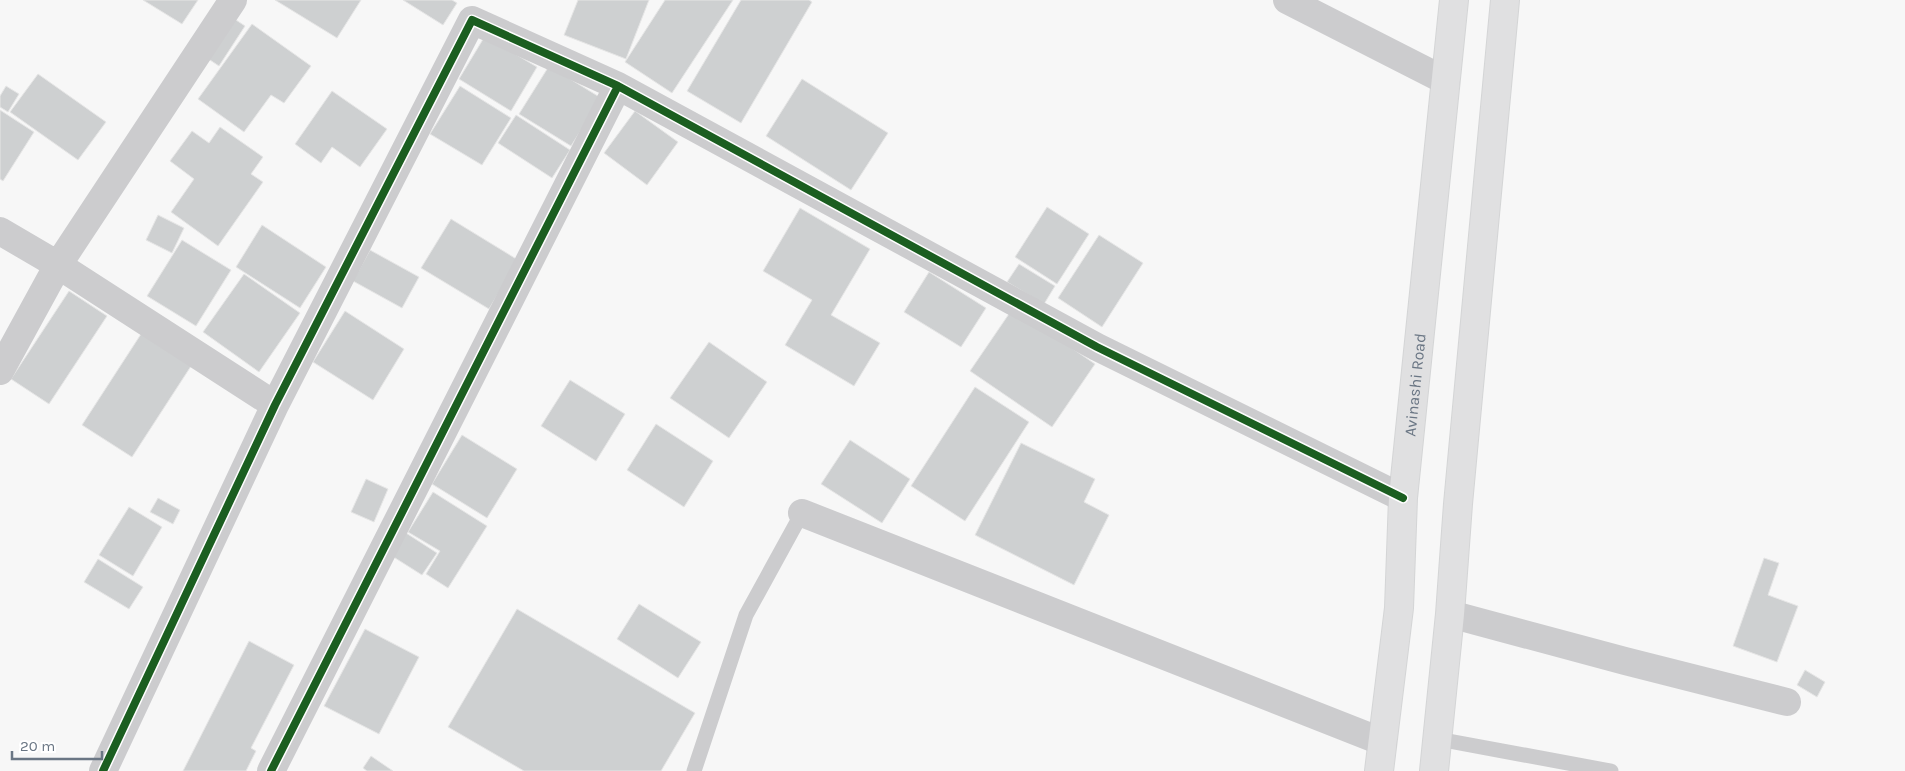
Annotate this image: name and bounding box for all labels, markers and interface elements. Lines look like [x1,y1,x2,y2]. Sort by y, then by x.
street label: Avinashi Road [1400,332,1429,437]
scale bar [12,728,102,760]
text: 20 m [20,737,55,755]

